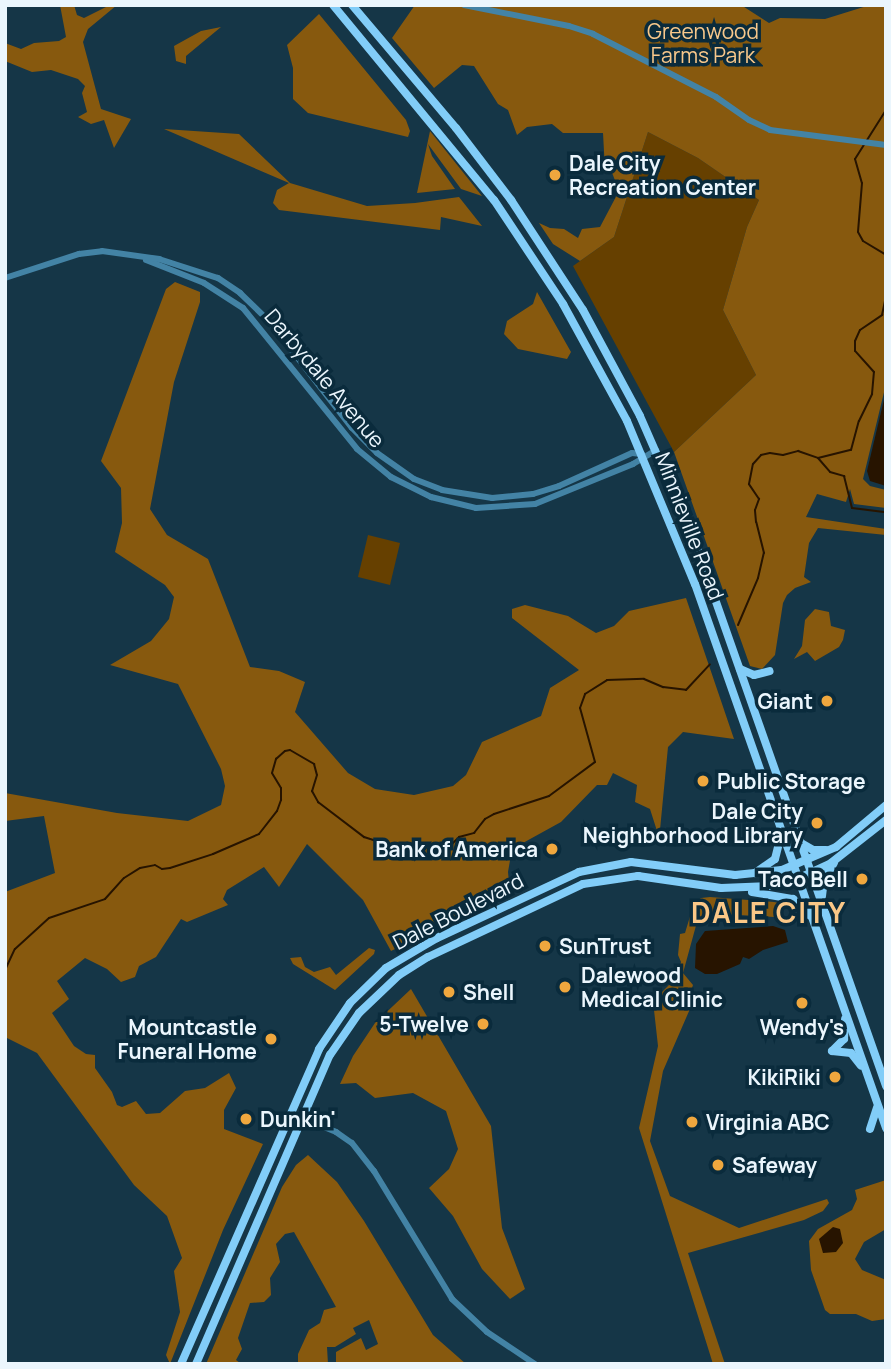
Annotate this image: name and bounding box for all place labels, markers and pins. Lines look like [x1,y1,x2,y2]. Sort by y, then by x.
place label: Dale City Recreation Center [569,150,756,200]
marker: Dale City Recreation Center [547,167,563,183]
place label: Giant [757,688,813,714]
marker: Giant [819,693,835,709]
place label: Public Storage [717,768,866,794]
marker: Public Storage [695,773,711,789]
place label: Dale City Neighborhood Library [583,798,803,848]
marker: Dale City Neighborhood Library [809,815,825,831]
place label: Bank of America [375,836,538,862]
marker: Bank of America [544,841,560,857]
place label: Taco Bell [758,866,848,892]
marker: Taco Bell [854,871,870,887]
place label: SunTrust [559,933,651,959]
marker: SunTrust [537,938,553,954]
place label: Dalewood Medical Clinic [581,962,723,1012]
marker: Dalewood Medical Clinic [555,977,575,997]
place label: Shell [463,979,514,1005]
marker: Shell [441,984,457,1000]
marker: Wendy's [794,995,810,1011]
place label: 5-Twelve [379,1011,469,1037]
place label: Mountcastle Funeral Home [117,1014,257,1064]
place label: Wendy's [760,1014,844,1040]
marker: 5-Twelve [475,1016,491,1032]
marker: Mountcastle Funeral Home [263,1031,279,1047]
place label: KikiRiki [747,1064,821,1090]
marker: KikiRiki [827,1069,843,1085]
place label: Dunkin' [260,1106,336,1132]
place label: Virginia ABC [706,1109,830,1135]
marker: Dunkin' [238,1111,254,1127]
marker: Virginia ABC [684,1114,700,1130]
place label: Safeway [732,1152,817,1178]
marker: Safeway [710,1157,726,1173]

